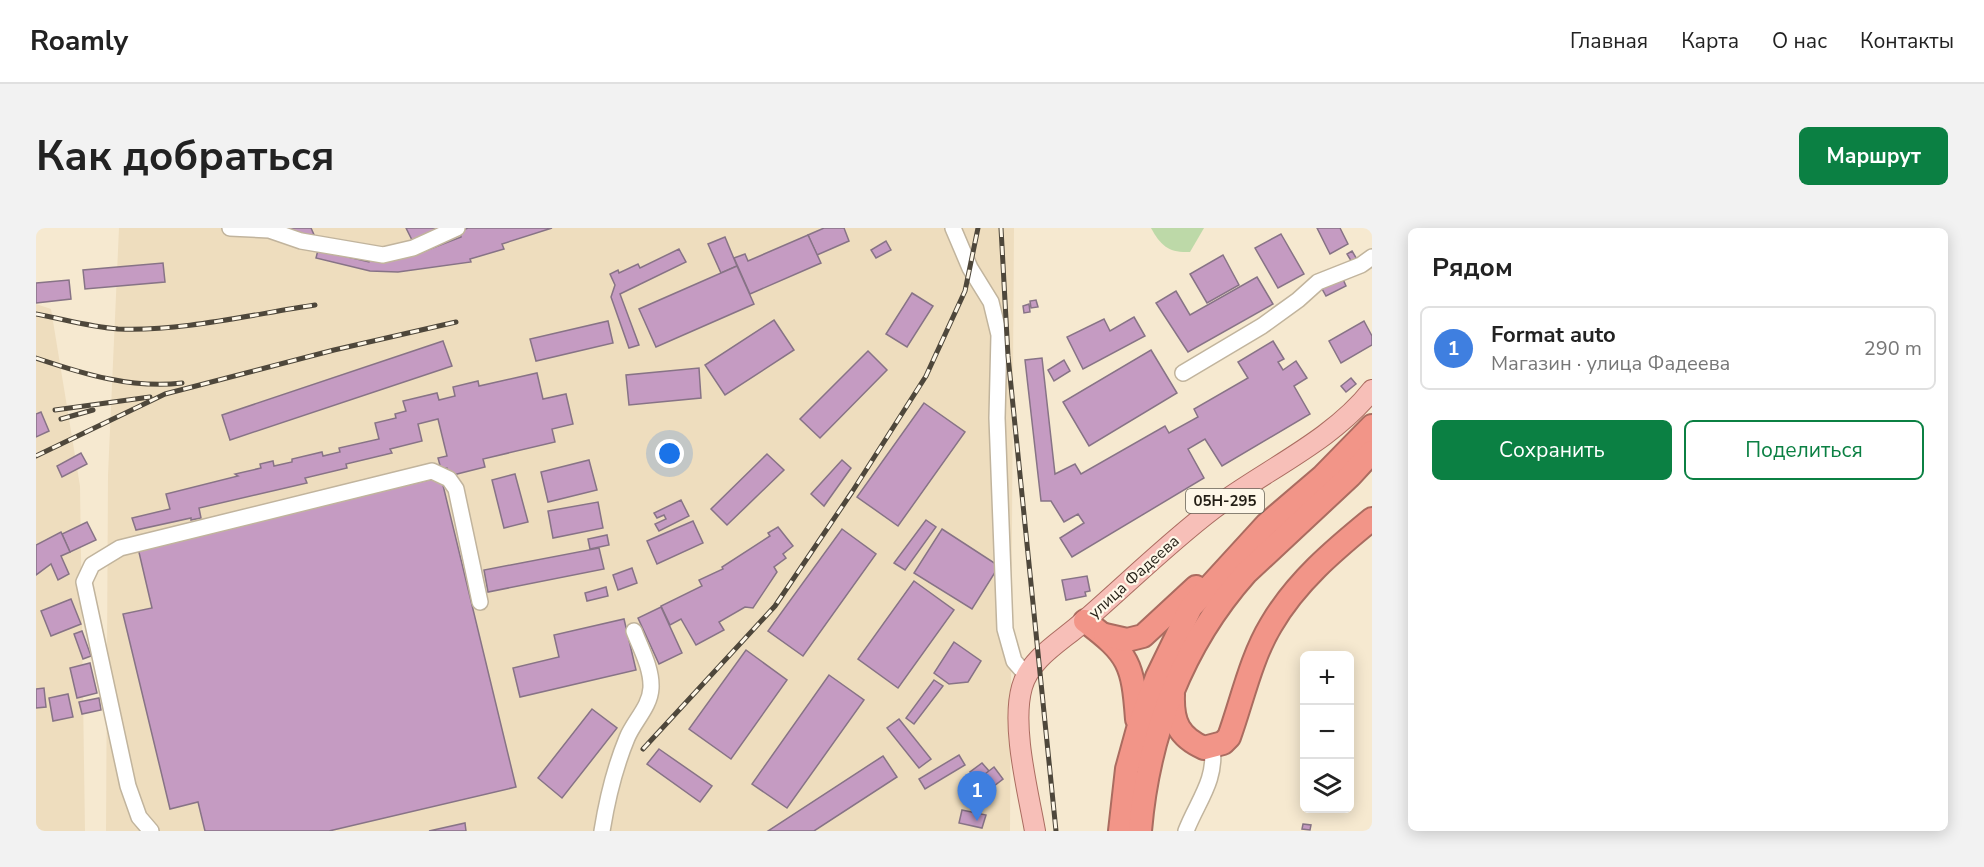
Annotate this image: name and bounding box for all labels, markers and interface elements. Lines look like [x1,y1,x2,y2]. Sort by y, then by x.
text: Roamly [30,22,128,60]
text: Главная [1570,27,1648,55]
text: Карта [1681,27,1739,55]
text: О нас [1772,27,1827,55]
text: Контакты [1860,27,1954,55]
button: Маршрут [1799,127,1948,185]
text: Как добраться [36,128,335,185]
text: Рядом [1432,250,1513,285]
text: Format auto [1491,320,1616,350]
text: 1 [1448,335,1460,362]
text: 290 m [1864,335,1922,362]
text: Магазин · улица Фадеева [1491,350,1730,377]
button: Сохранить [1432,420,1672,480]
button: Поделиться [1684,420,1924,480]
your location [655,439,684,468]
road number: 05Н-295 [1186,489,1264,513]
street label: улица Фадеева [1084,530,1184,624]
map controls [1300,651,1354,813]
button: + [1300,651,1354,705]
button: − [1300,705,1354,759]
button: layers [1300,759,1354,813]
pin: 1 [958,772,996,821]

